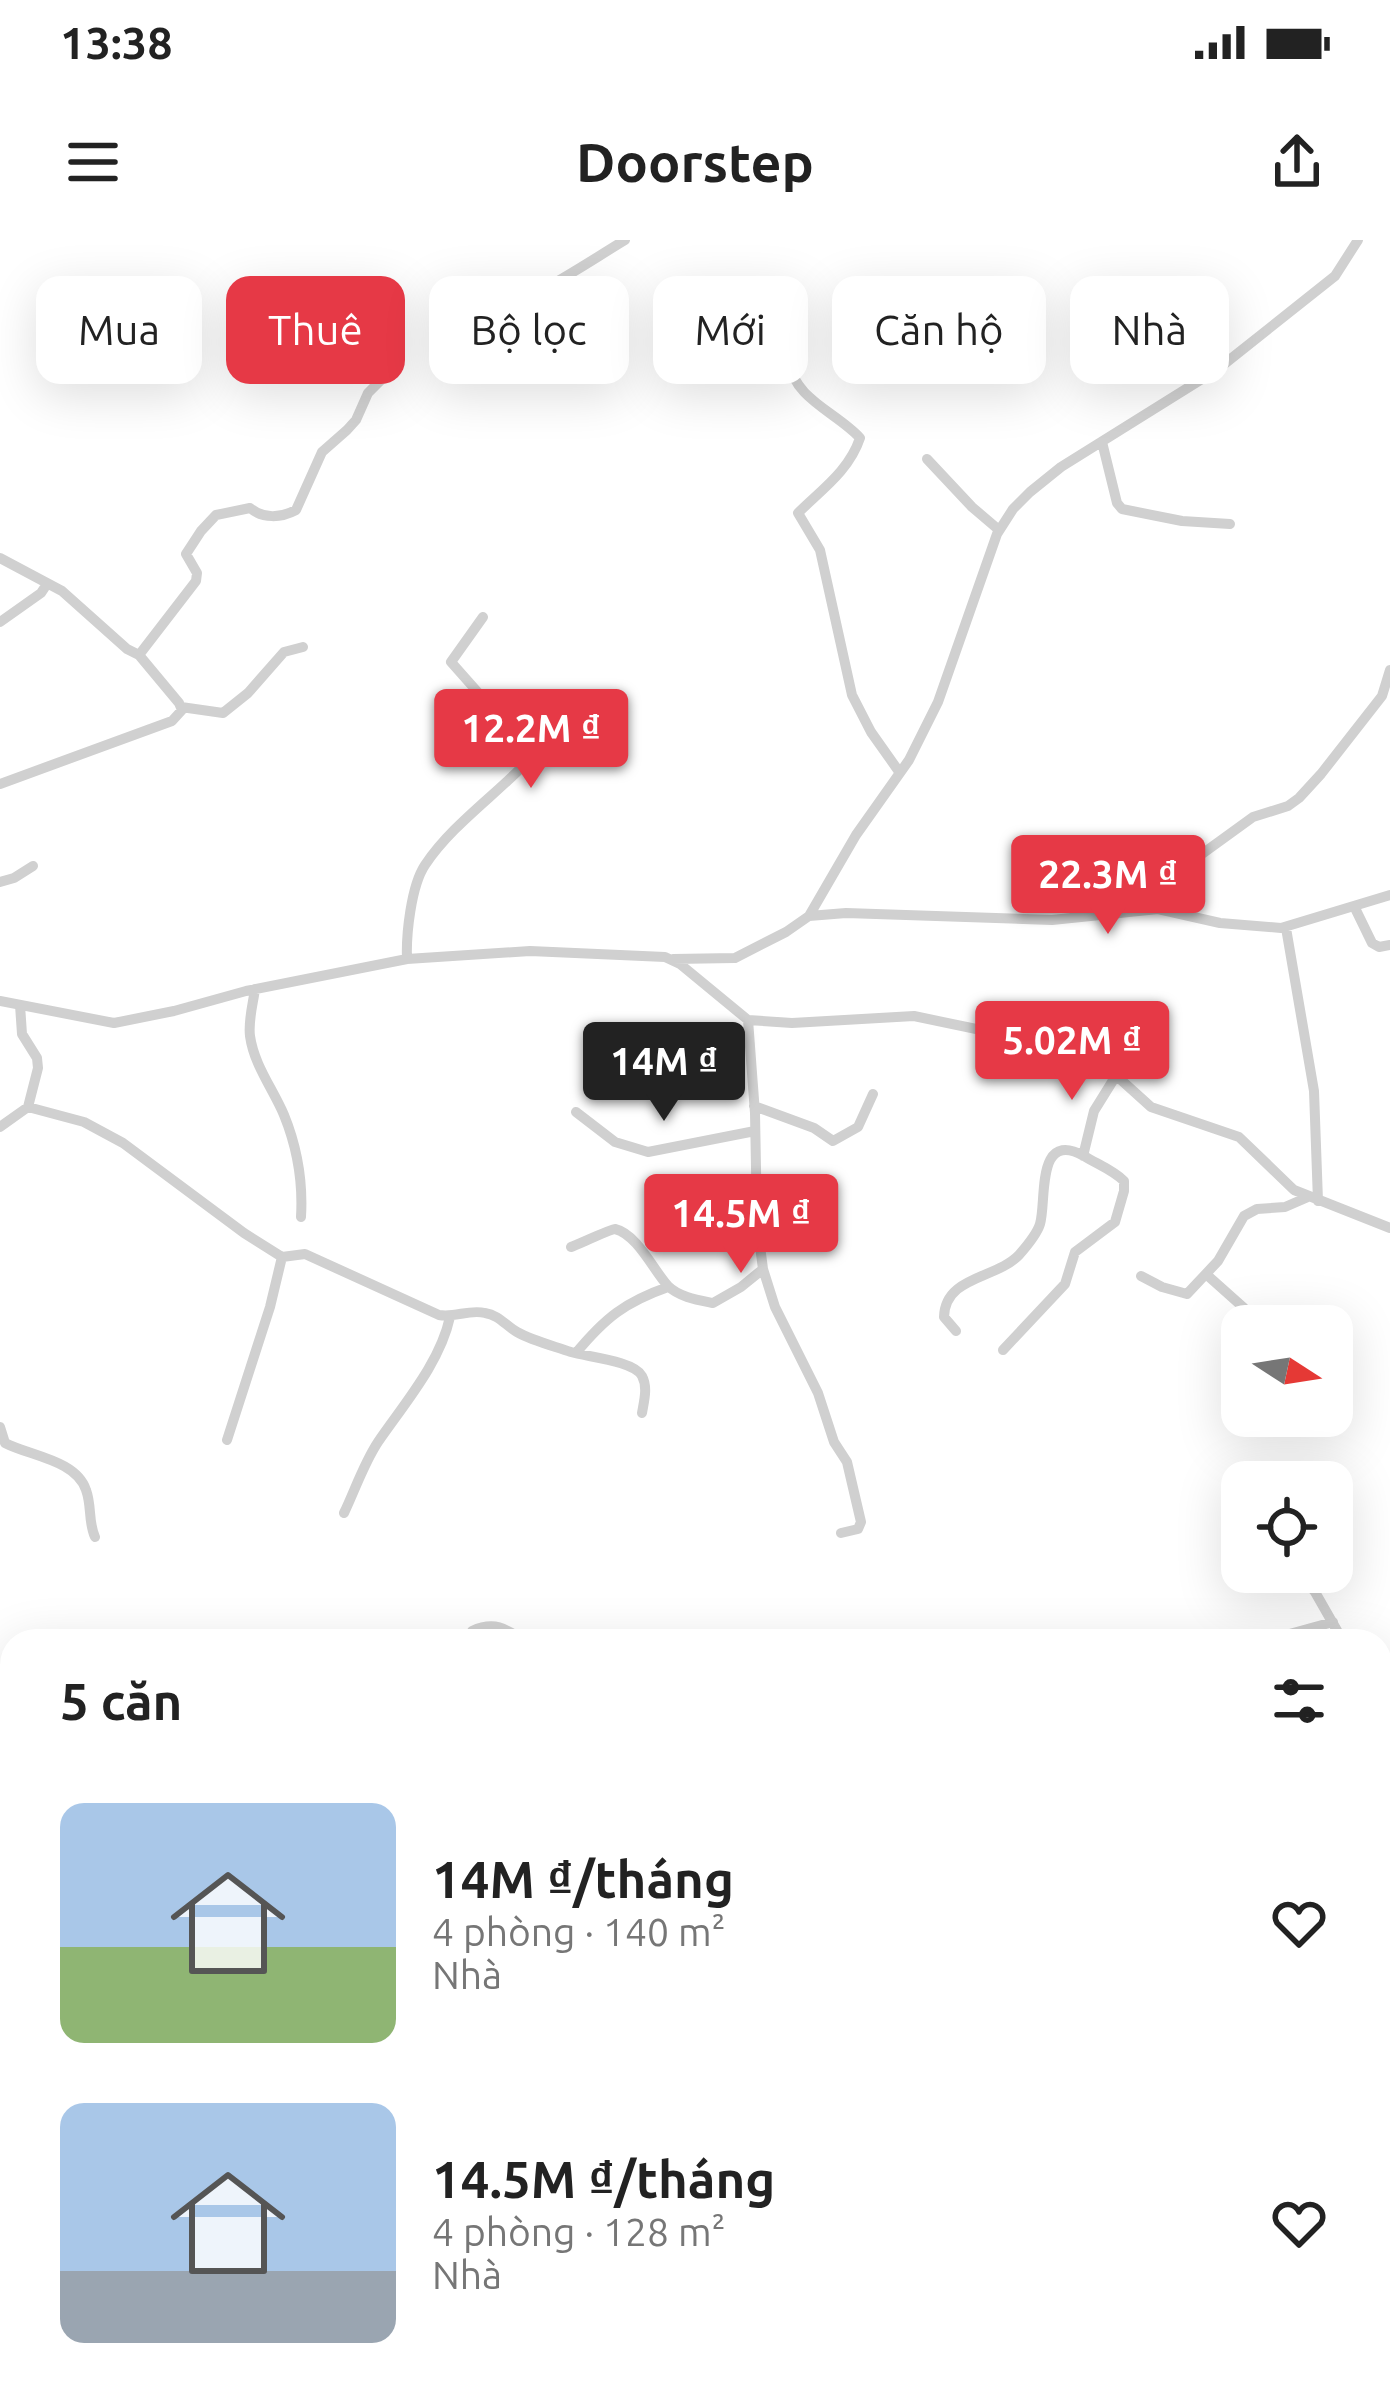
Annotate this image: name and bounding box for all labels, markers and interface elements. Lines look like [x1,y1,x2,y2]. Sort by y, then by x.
text: 13:38 [60,17,173,68]
icon: menu [60,129,126,195]
icon: share [1264,129,1330,195]
text: Doorstep [576,132,814,192]
chip: Mua [36,276,202,384]
chip: Thuê [226,276,405,384]
chip: Bộ lọc [429,276,629,384]
chip: Mới [653,276,808,384]
chip: Căn hộ [832,276,1046,384]
chip: Nhà [1070,276,1229,384]
pin: 12.2M ₫ [420,689,642,791]
text: 12.2M ₫ [461,706,601,749]
pin: 22.3M ₫ [997,835,1219,937]
text: 22.3M ₫ [1038,852,1178,895]
pin: 5.02M ₫ [961,1001,1183,1103]
text: 5.02M ₫ [1002,1018,1142,1061]
pin: 14M ₫ [580,1022,748,1124]
text: 14M ₫ [610,1039,718,1082]
pin: 14.5M ₫ [630,1174,852,1276]
text: 14.5M ₫ [671,1191,811,1234]
north arrow [1221,1305,1353,1437]
map controls [1221,1305,1353,1593]
button: locate [1221,1461,1353,1593]
icon: filters [1266,1668,1332,1734]
text: 5 căn [60,1672,182,1730]
text: 14M ₫/tháng [432,1850,734,1908]
icon: home [156,1851,300,1995]
icon: heart [1266,1890,1332,1956]
text: 4 phòng · 140 m² [432,1910,726,1953]
text: Nhà [432,1953,502,1996]
text: 14.5M ₫/tháng [432,2150,775,2208]
icon: home [156,2151,300,2295]
icon: heart [1266,2190,1332,2256]
text: 4 phòng · 128 m² [432,2210,726,2253]
text: Nhà [432,2253,502,2296]

